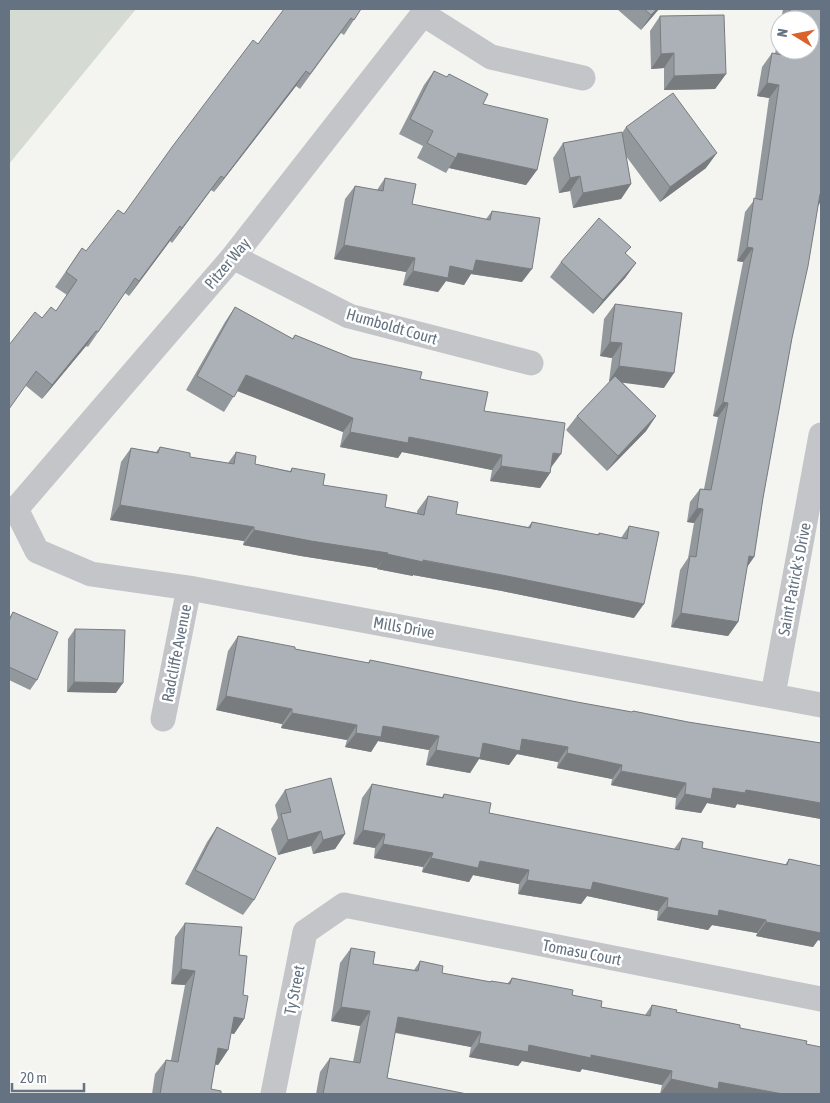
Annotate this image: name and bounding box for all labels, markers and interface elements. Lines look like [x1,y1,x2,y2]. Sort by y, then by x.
north arrow [770,10,820,60]
text: N [774,27,791,38]
street label: Pitzer Way [201,234,254,293]
street label: Humboldt Court [344,304,440,348]
street label: Saint Patrick's Drive [774,521,814,637]
street label: Radcliffe Avenue [158,603,194,703]
street label: Mills Drive [372,613,436,641]
street label: Tomasu Court [541,936,623,969]
street label: Ty Street [280,963,309,1017]
scale bar [12,1060,85,1092]
text: 20 m [20,1069,47,1086]

